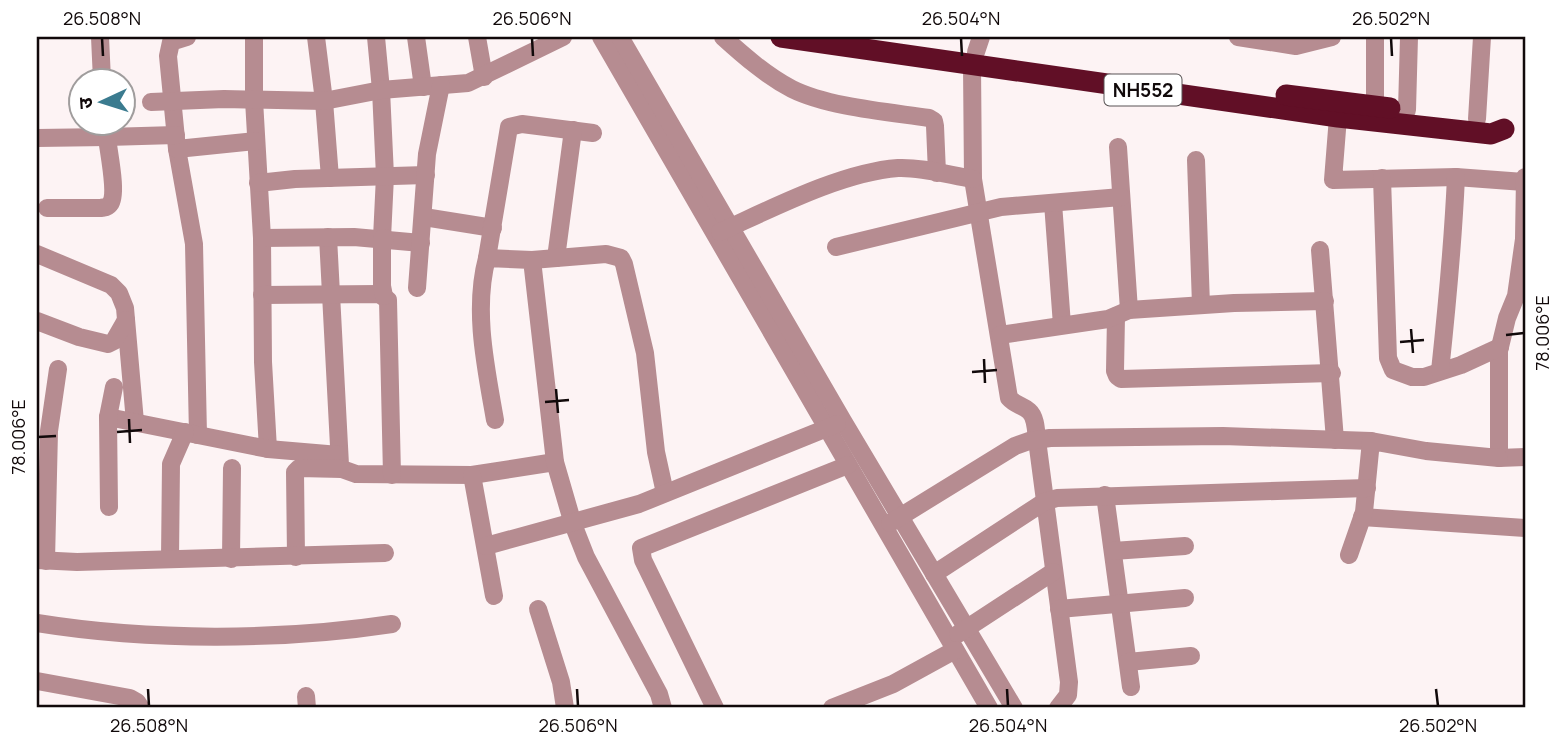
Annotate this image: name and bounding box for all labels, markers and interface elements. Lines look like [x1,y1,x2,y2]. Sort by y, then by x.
text: 26.508°N [63,6,141,30]
text: 26.506°N [493,6,571,30]
text: 26.504°N [922,6,1000,30]
text: 26.502°N [1352,6,1430,30]
north arrow [66,66,136,136]
road number: NH552 [1104,74,1182,106]
text: उ [72,96,98,110]
text: 78.006°E [1530,295,1554,371]
text: 78.006°E [6,399,30,475]
text: 26.508°N [110,713,188,737]
text: 26.506°N [539,713,617,737]
text: 26.504°N [969,713,1047,737]
text: 26.502°N [1399,713,1477,737]

